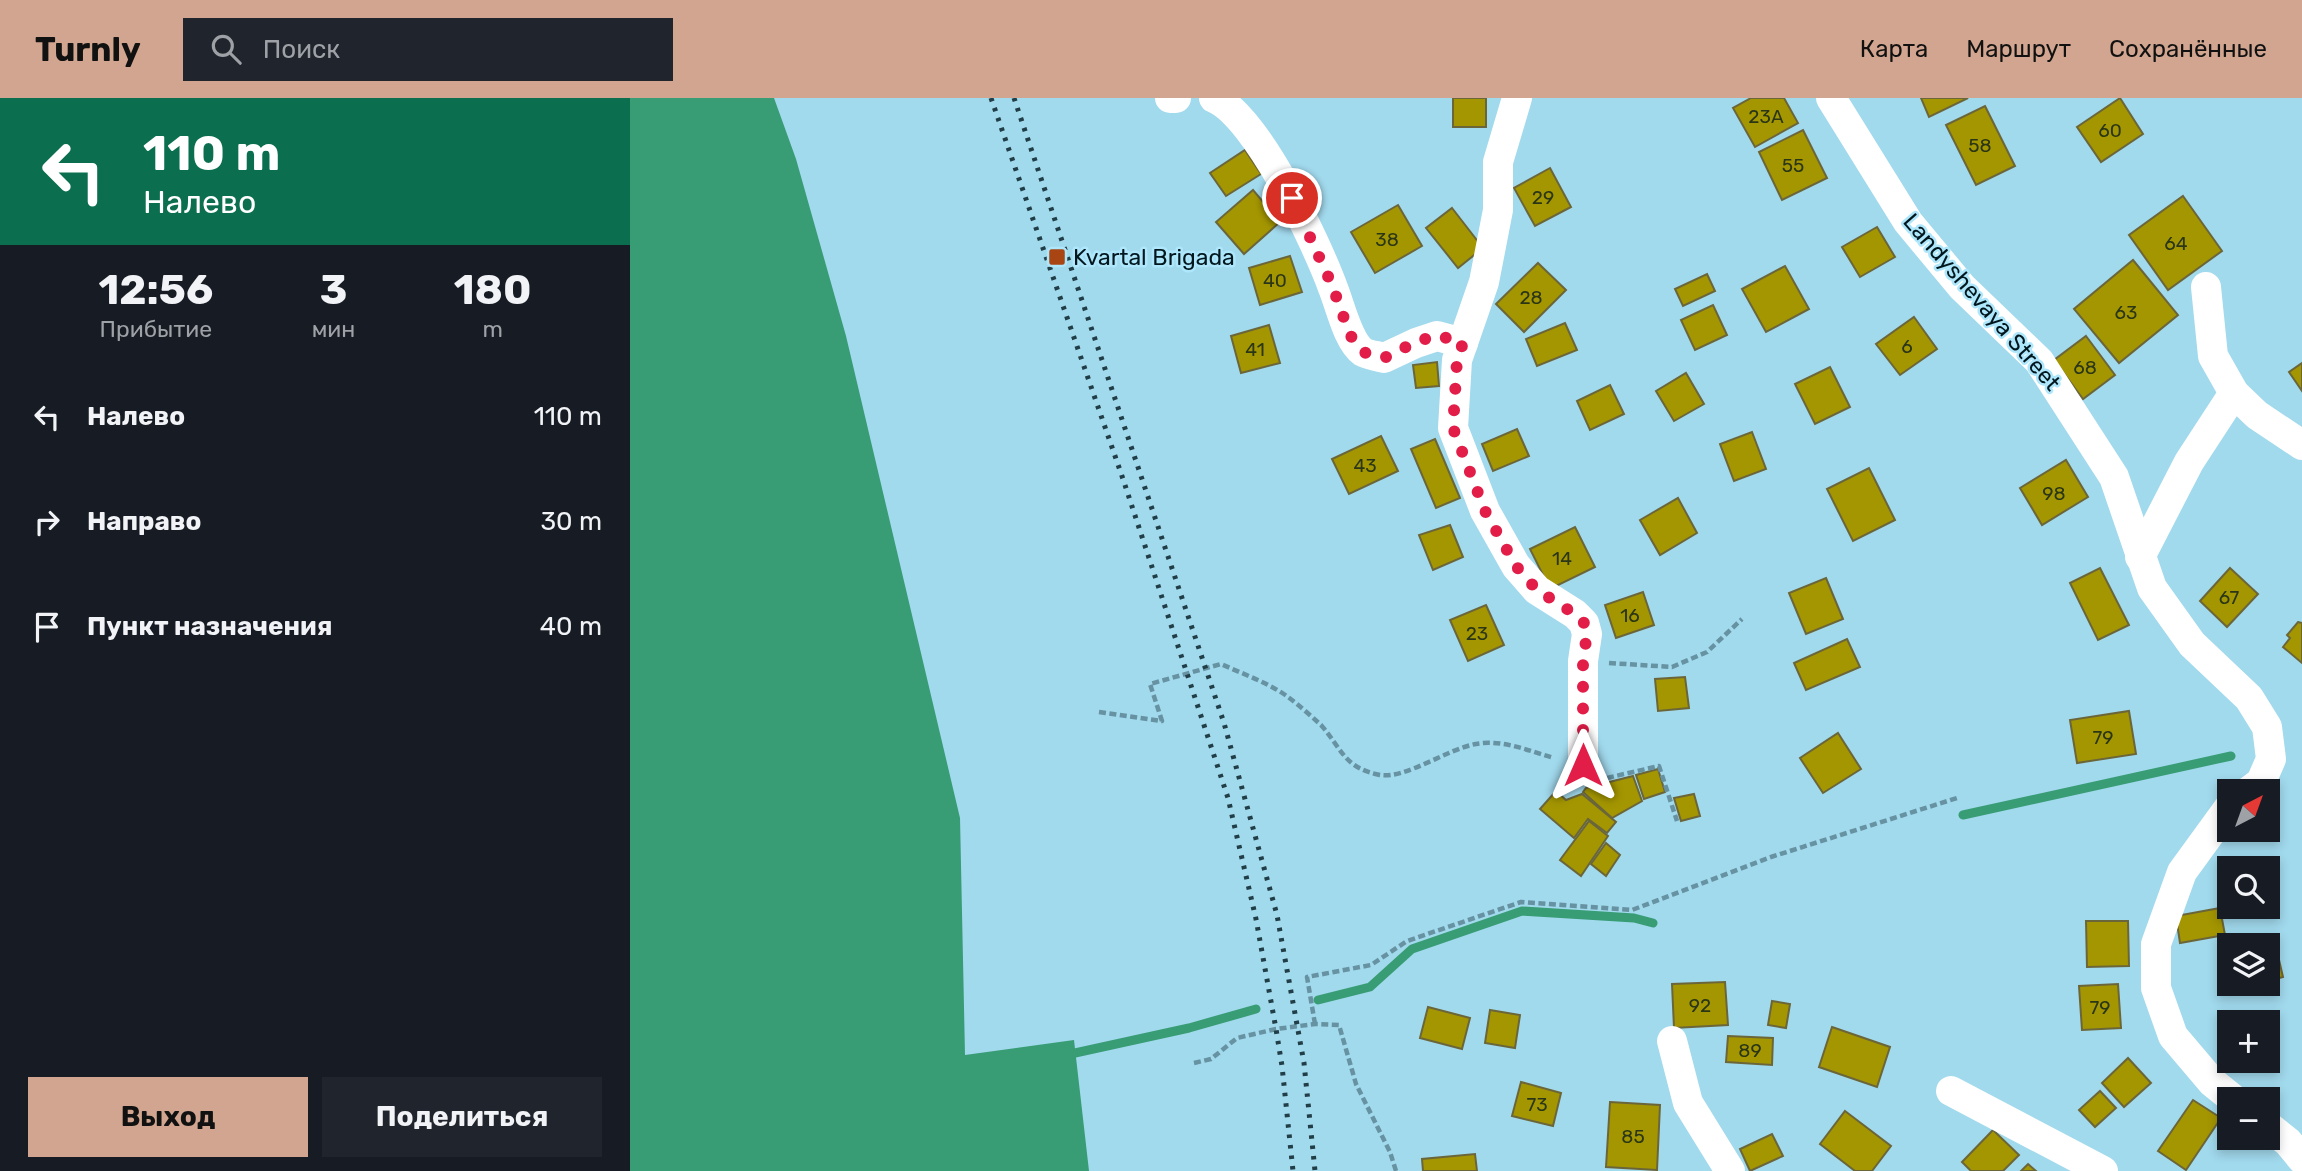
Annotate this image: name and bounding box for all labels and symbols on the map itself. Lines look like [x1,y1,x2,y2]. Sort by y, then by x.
house number: 23А [1748,105,1784,128]
house number: 60 [2098,119,2122,142]
house number: 58 [1968,134,1992,157]
house number: 55 [1782,154,1804,177]
pin [1262,168,1322,228]
house number: 29 [1532,186,1554,209]
street label: Landyshevaya Street [1897,208,2067,396]
house number: 38 [1375,228,1399,251]
house number: 64 [2164,232,2188,255]
place label: Kvartal Brigada [1073,243,1235,271]
marker: Kvartal Brigada [1047,247,1067,267]
house number: 40 [1263,269,1287,292]
house number: 28 [1519,286,1543,309]
house number: 63 [2115,301,2137,324]
house number: 6 [1901,335,1913,358]
house number: 41 [1245,338,1265,361]
house number: 68 [2073,356,2097,379]
house number: 43 [1353,454,1377,477]
house number: 98 [2042,482,2066,505]
house number: 14 [1552,547,1572,570]
house number: 67 [2219,586,2240,609]
house number: 16 [1620,604,1640,627]
house number: 23 [1466,622,1488,645]
house number: 79 [2092,726,2114,749]
position arrow [1546,728,1620,802]
north arrow [2217,779,2280,842]
house number: 92 [1689,994,1711,1017]
house number: 79 [2089,996,2111,1019]
house number: 89 [1738,1039,1762,1062]
house number: 73 [1526,1093,1548,1116]
house number: 85 [1621,1125,1645,1148]

